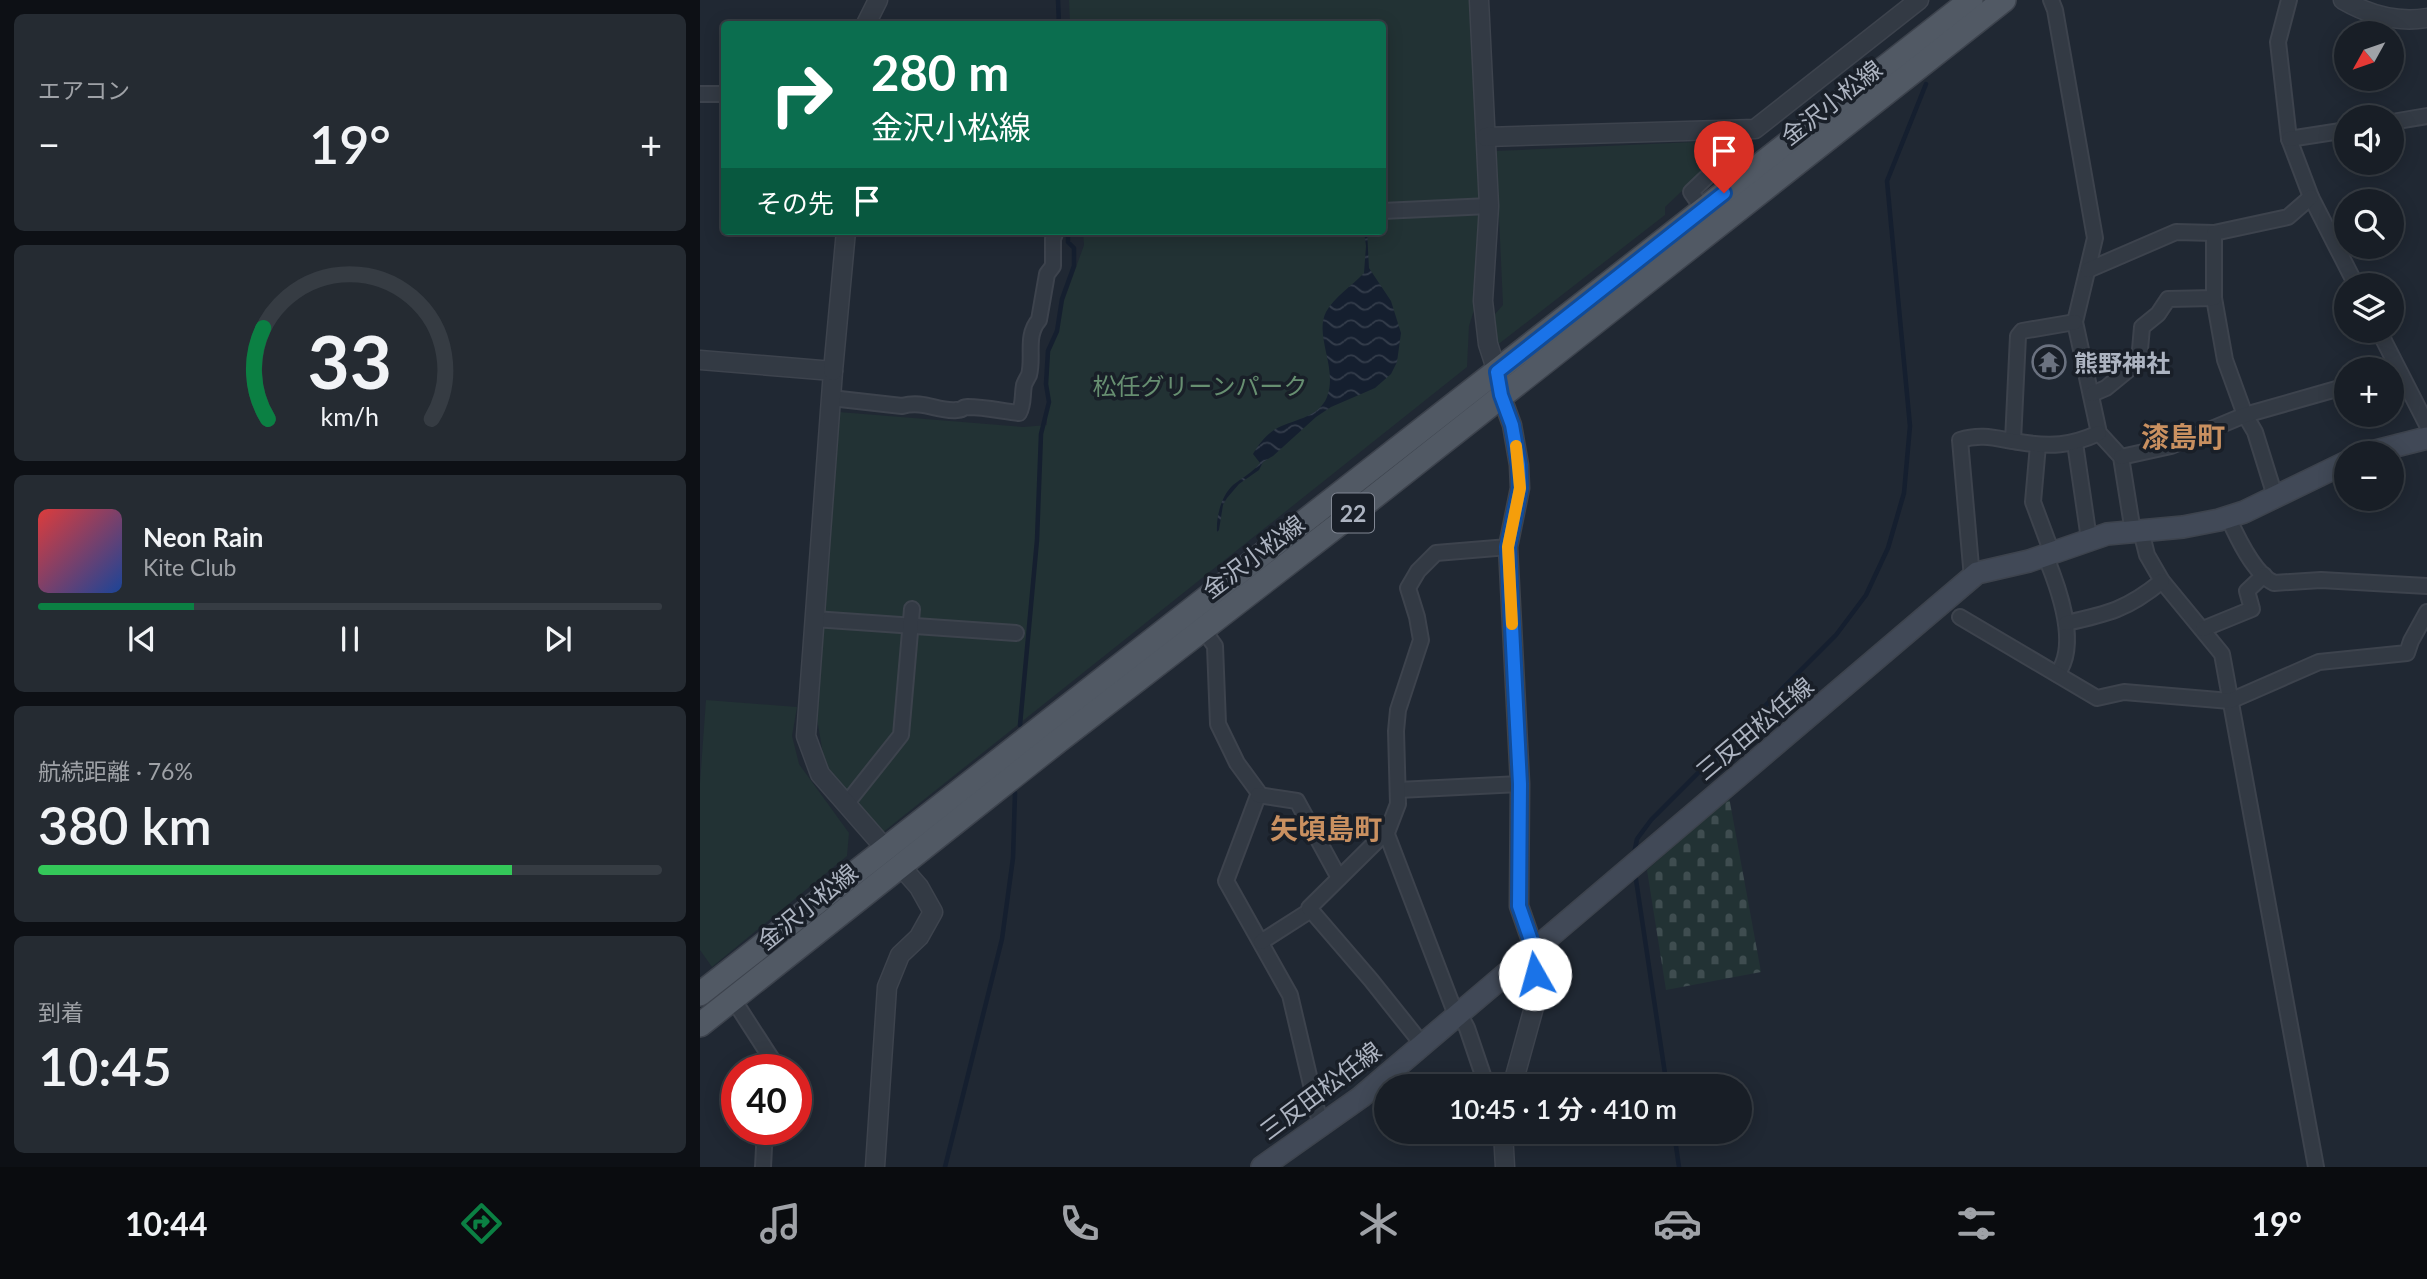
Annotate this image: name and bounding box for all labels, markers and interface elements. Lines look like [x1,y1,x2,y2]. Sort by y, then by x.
north arrow [2334,21,2404,91]
map controls [2334,21,2404,511]
text: 280 m [871,43,1009,101]
icon: right [756,49,847,140]
street label: 金沢小松線 [1775,54,1887,150]
text: エアコン [38,76,130,104]
button: sound [2334,105,2404,175]
text: 金沢小松線 [871,107,1031,146]
text: 19° [309,113,391,175]
text: − [38,121,60,167]
text: + [640,121,662,167]
pin [1694,121,1754,193]
icon: arrive [1705,132,1743,170]
icon: arrive [848,182,886,220]
text: その先 [756,187,834,219]
button: search [2334,189,2404,259]
button: layers [2334,273,2404,343]
text: 33 [308,317,392,405]
temple icon: 熊野神社 [2030,343,2068,381]
place label: 熊野神社 [2074,348,2170,377]
button: + [2334,357,2404,427]
park label: 松任グリーンパーク [1093,371,1307,400]
text: km/h [321,401,379,431]
district label: 漆島町 [2141,419,2225,453]
button: − [2334,441,2404,511]
road number: 22 [1332,494,1374,533]
street label: 金沢小松線 [1196,508,1310,604]
text: Neon Rain [143,521,263,553]
text: Kite Club [143,553,236,581]
icon: previous [123,620,161,658]
icon: pause [331,620,369,658]
icon: next [539,620,577,658]
street label: 三反田松任線 [1690,671,1818,785]
text: 航続距離 · 76% [38,757,193,785]
text: 380 km [38,794,212,856]
district label: 矢頃島町 [1270,811,1382,845]
street label: 金沢小松線 [751,857,863,955]
position arrow [1498,937,1572,1011]
text: 到着 [38,998,84,1026]
text: 10:45 [38,1035,172,1097]
street label: 三反田松任線 [1254,1035,1386,1145]
speed limit sign: 40 [721,1054,812,1145]
text: 10:45 · 1 分 · 410 m [1449,1093,1677,1125]
icon: directions [457,1199,506,1248]
icon: music [756,1199,805,1248]
icon: phone [1055,1199,1104,1248]
icon: climate [1354,1199,1403,1248]
icon: car [1653,1199,1702,1248]
icon: filters [1952,1199,2001,1248]
text: 10:44 [125,1204,207,1243]
text: 19° [2251,1204,2302,1243]

